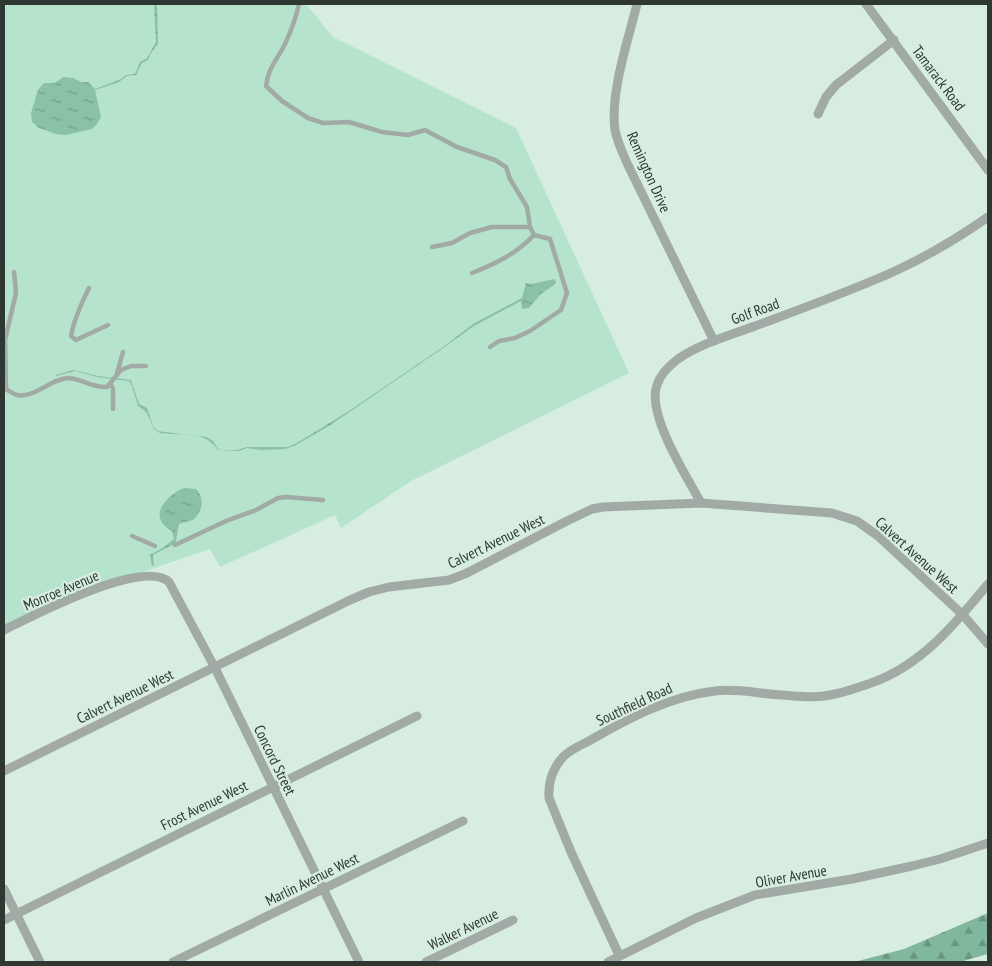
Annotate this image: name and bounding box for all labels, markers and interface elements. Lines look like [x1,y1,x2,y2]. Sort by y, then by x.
street label: Tamarack Road [908,42,970,114]
street label: Remington Drive [623,129,675,215]
street label: Golf Road [728,294,782,328]
street label: Calvert Avenue West [444,509,548,573]
street label: Calvert Avenue West [871,513,963,597]
street label: Monroe Avenue [20,566,102,614]
street label: Calvert Avenue West [73,664,177,728]
street label: Southfield Road [593,678,675,730]
street label: Concord Street [250,722,300,798]
street label: Frost Avenue West [157,776,251,834]
street label: Marlin Avenue West [262,848,362,910]
street label: Oliver Avenue [754,860,828,892]
street label: Walker Avenue [425,904,501,954]

